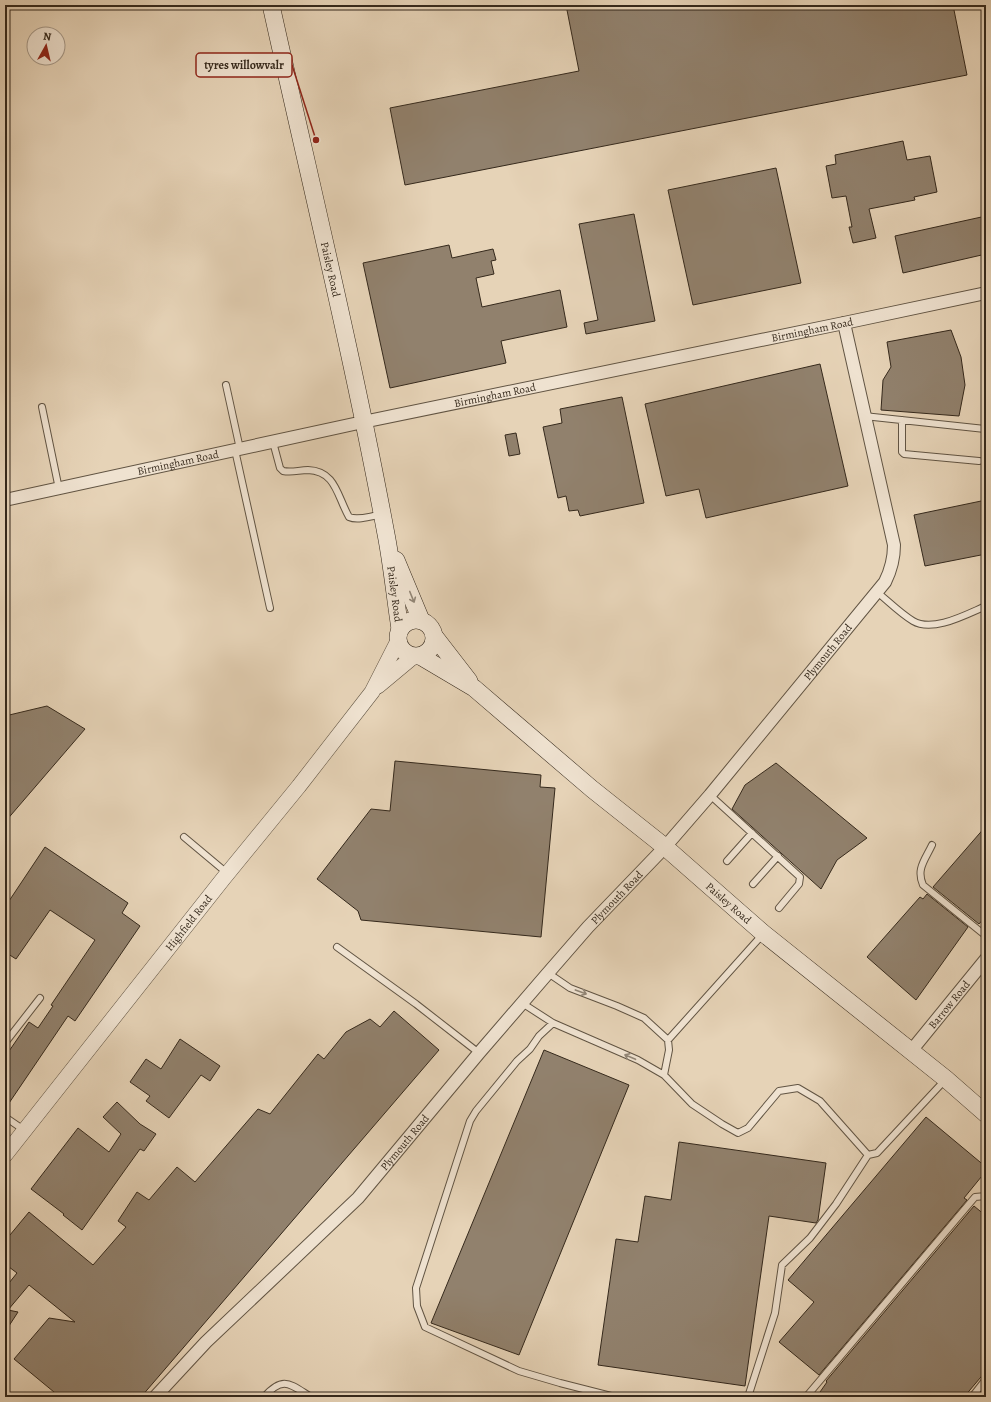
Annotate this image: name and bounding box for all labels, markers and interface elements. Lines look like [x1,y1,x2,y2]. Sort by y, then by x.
north arrow [26,26,66,66]
text: N [42,29,52,45]
callout: tyres willowvalr [196,53,292,77]
text: tyres willowvalr [204,57,284,73]
street label: Paisley Road [317,240,344,299]
street label: Birmingham Road [770,314,855,346]
street label: Birmingham Road [453,380,537,411]
street label: Birmingham Road [136,447,220,479]
street label: Paisley Road [383,565,406,623]
one-way arrow [408,591,416,603]
street label: Plymouth Road [800,621,856,683]
street label: Plymouth Road [588,868,646,928]
street label: Paisley Road [702,879,754,927]
street label: Highfield Road [162,892,216,954]
street label: Barrow Road [925,977,974,1032]
one-way arrow [575,989,587,997]
one-way arrow [624,1052,636,1060]
street label: Plymouth Road [377,1111,433,1174]

